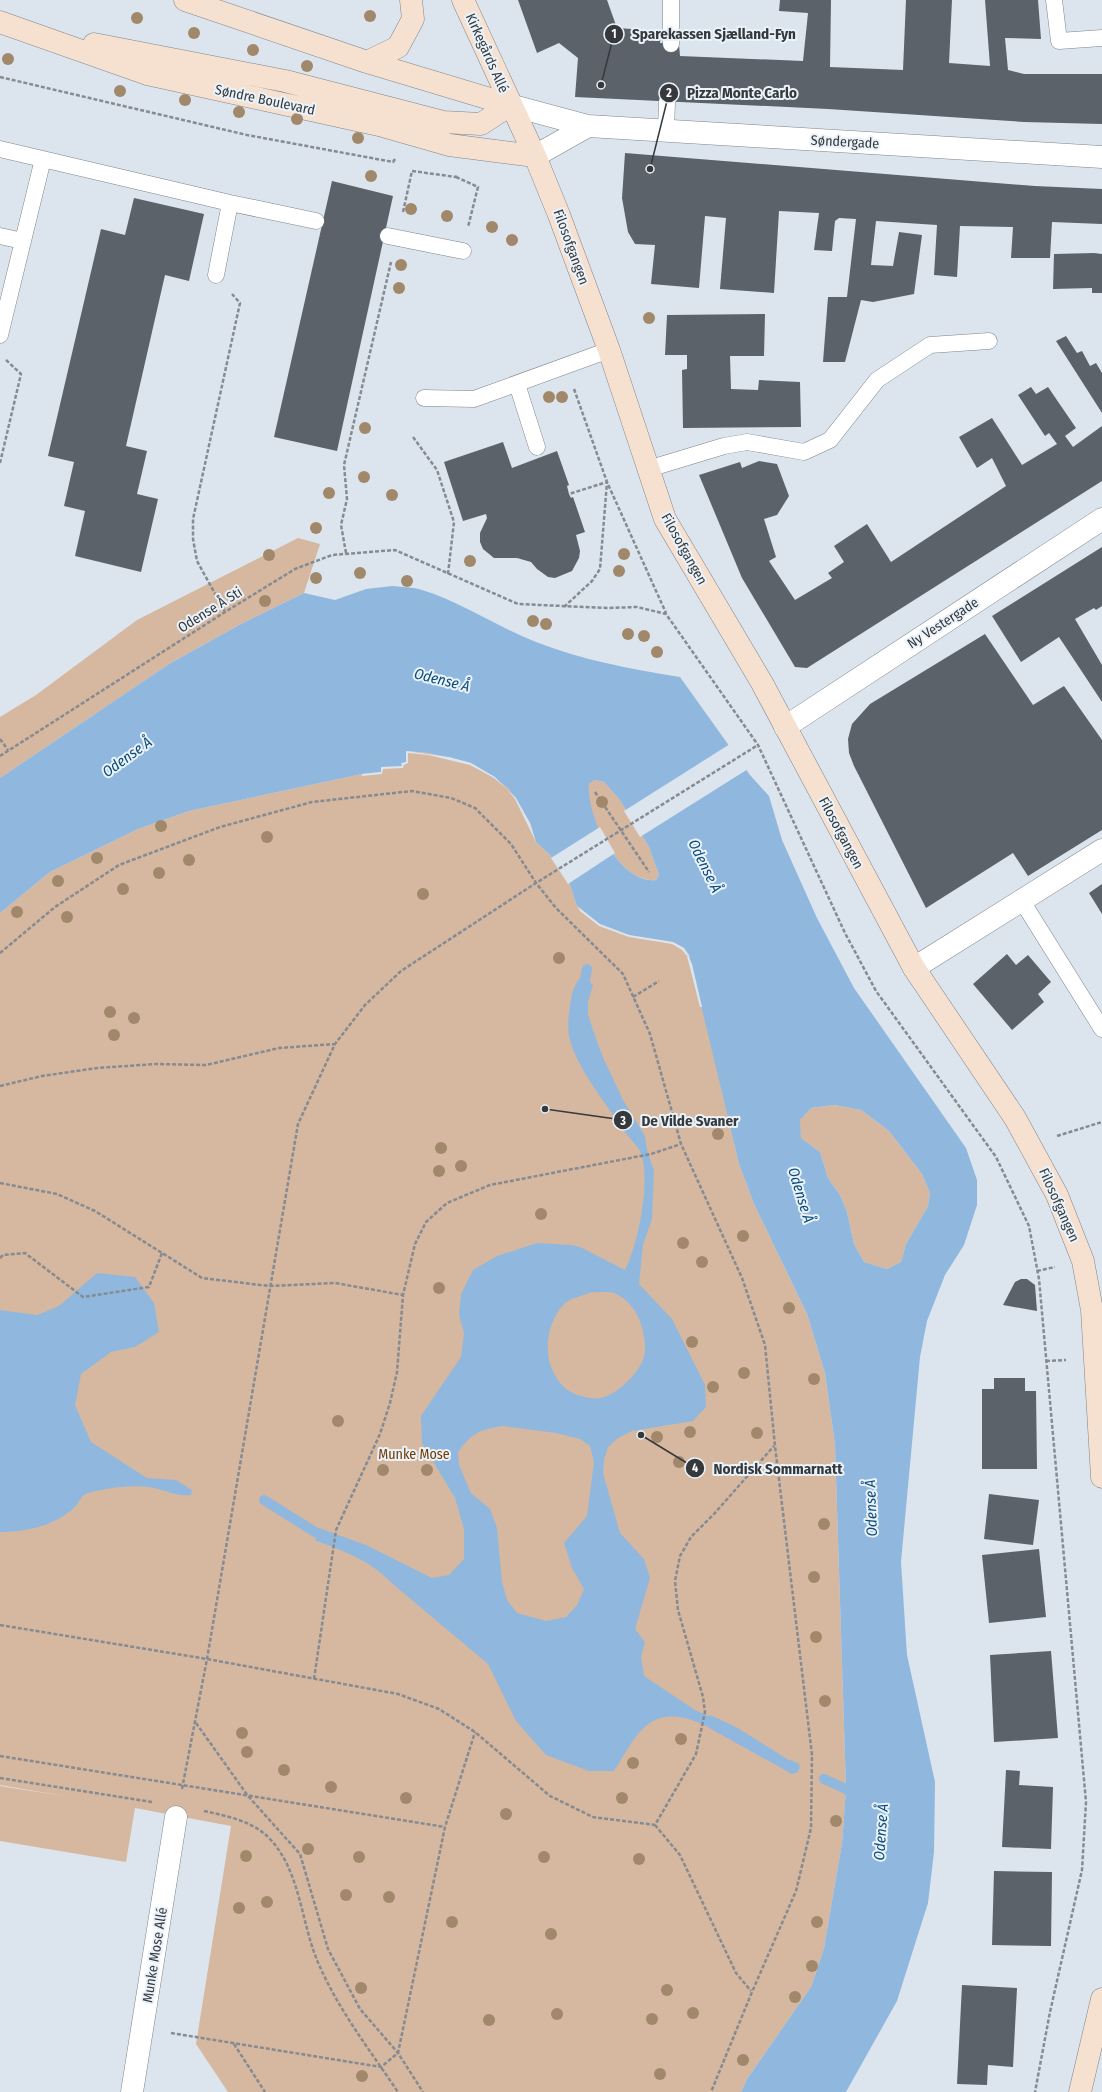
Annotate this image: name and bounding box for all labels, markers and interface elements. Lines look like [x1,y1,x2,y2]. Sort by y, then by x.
street label: Kirkegårds Allé [462,11,512,95]
callout: Sparekassen Sjælland-Fyn [604,21,804,48]
text: Sparekassen Sjælland-Fyn [632,25,796,43]
text: 1 [611,27,617,41]
callout: Pizza Monte Carlo [659,79,805,106]
street label: Søndre Boulevard [214,81,316,119]
text: Pizza Monte Carlo [687,84,797,102]
text: 2 [665,86,672,100]
street label: Søndergade [810,132,880,152]
street label: Filosofgangen [549,207,593,287]
street label: Filosofgangen [657,510,711,588]
street label: Odense Å Sti [174,583,245,636]
street label: Ny Vestergade [904,594,982,652]
water label: Odense Å [412,664,472,696]
water label: Odense Å [99,733,155,781]
street label: Filosofgangen [815,794,867,872]
water label: Odense Å [684,836,726,896]
callout: De Vilde Svaner [613,1107,746,1134]
text: De Vilde Svaner [641,1112,739,1130]
text: 3 [619,1114,626,1128]
water label: Odense Å [784,1165,818,1225]
street label: Filosofgangen [1035,1165,1083,1245]
park label: Munke Mose [378,1446,450,1463]
callout: Nordisk Sommarnatt [685,1455,850,1482]
text: Nordisk Sommarnatt [714,1460,843,1478]
text: 4 [692,1461,698,1475]
water label: Odense Å [861,1479,881,1537]
water label: Odense Å [870,1803,892,1861]
street label: Munke Mose Allé [139,1906,171,2004]

